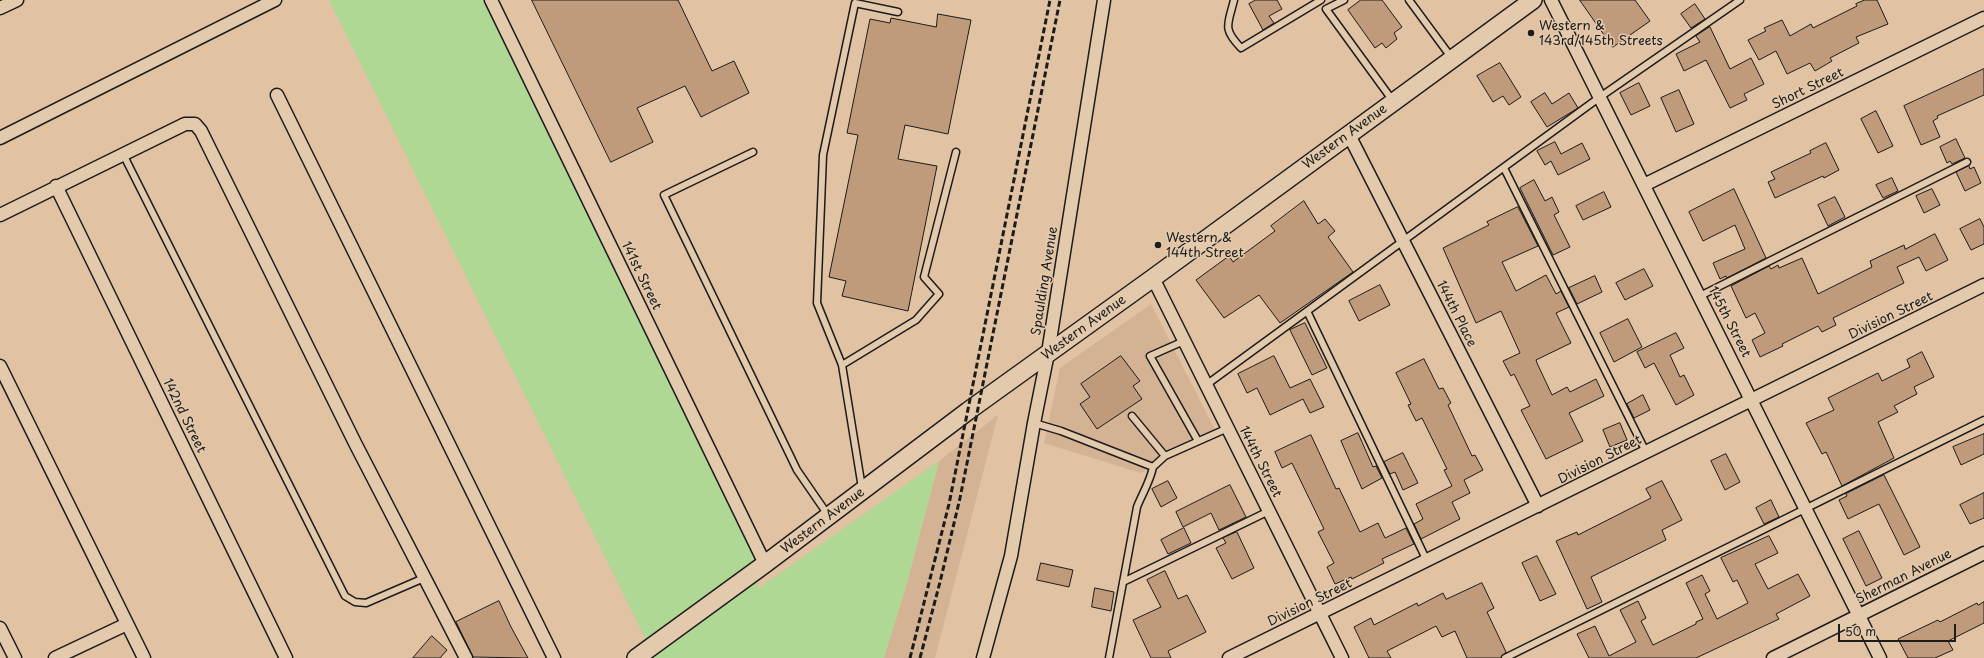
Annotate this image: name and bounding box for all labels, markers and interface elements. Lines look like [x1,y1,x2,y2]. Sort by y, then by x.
place label: Western & 143rd/145th Streets [1539,18,1663,49]
marker: Western & 143rd/145th Streets [1526,28,1536,38]
street label: Short Street [1770,65,1846,113]
street label: Western Avenue [1300,101,1390,173]
street label: Spaulding Avenue [1029,225,1061,337]
place label: Western & 144th Street [1166,230,1244,261]
street label: 141st Street [618,239,664,313]
marker: Western & 144th Street [1153,240,1163,250]
street label: 144th Place [1433,278,1479,350]
street label: 145th Street [1704,284,1754,360]
street label: Division Street [1846,289,1936,343]
street label: Western Avenue [1039,292,1129,364]
street label: 142nd Street [159,376,209,456]
street label: 144th Street [1235,424,1285,500]
street label: Division Street [1556,432,1644,488]
street label: Western Avenue [778,485,868,557]
street label: Sherman Avenue [1854,546,1954,608]
street label: Division Street [1265,576,1355,630]
scale bar [1840,616,1958,642]
text: 50 m [1845,622,1876,640]

